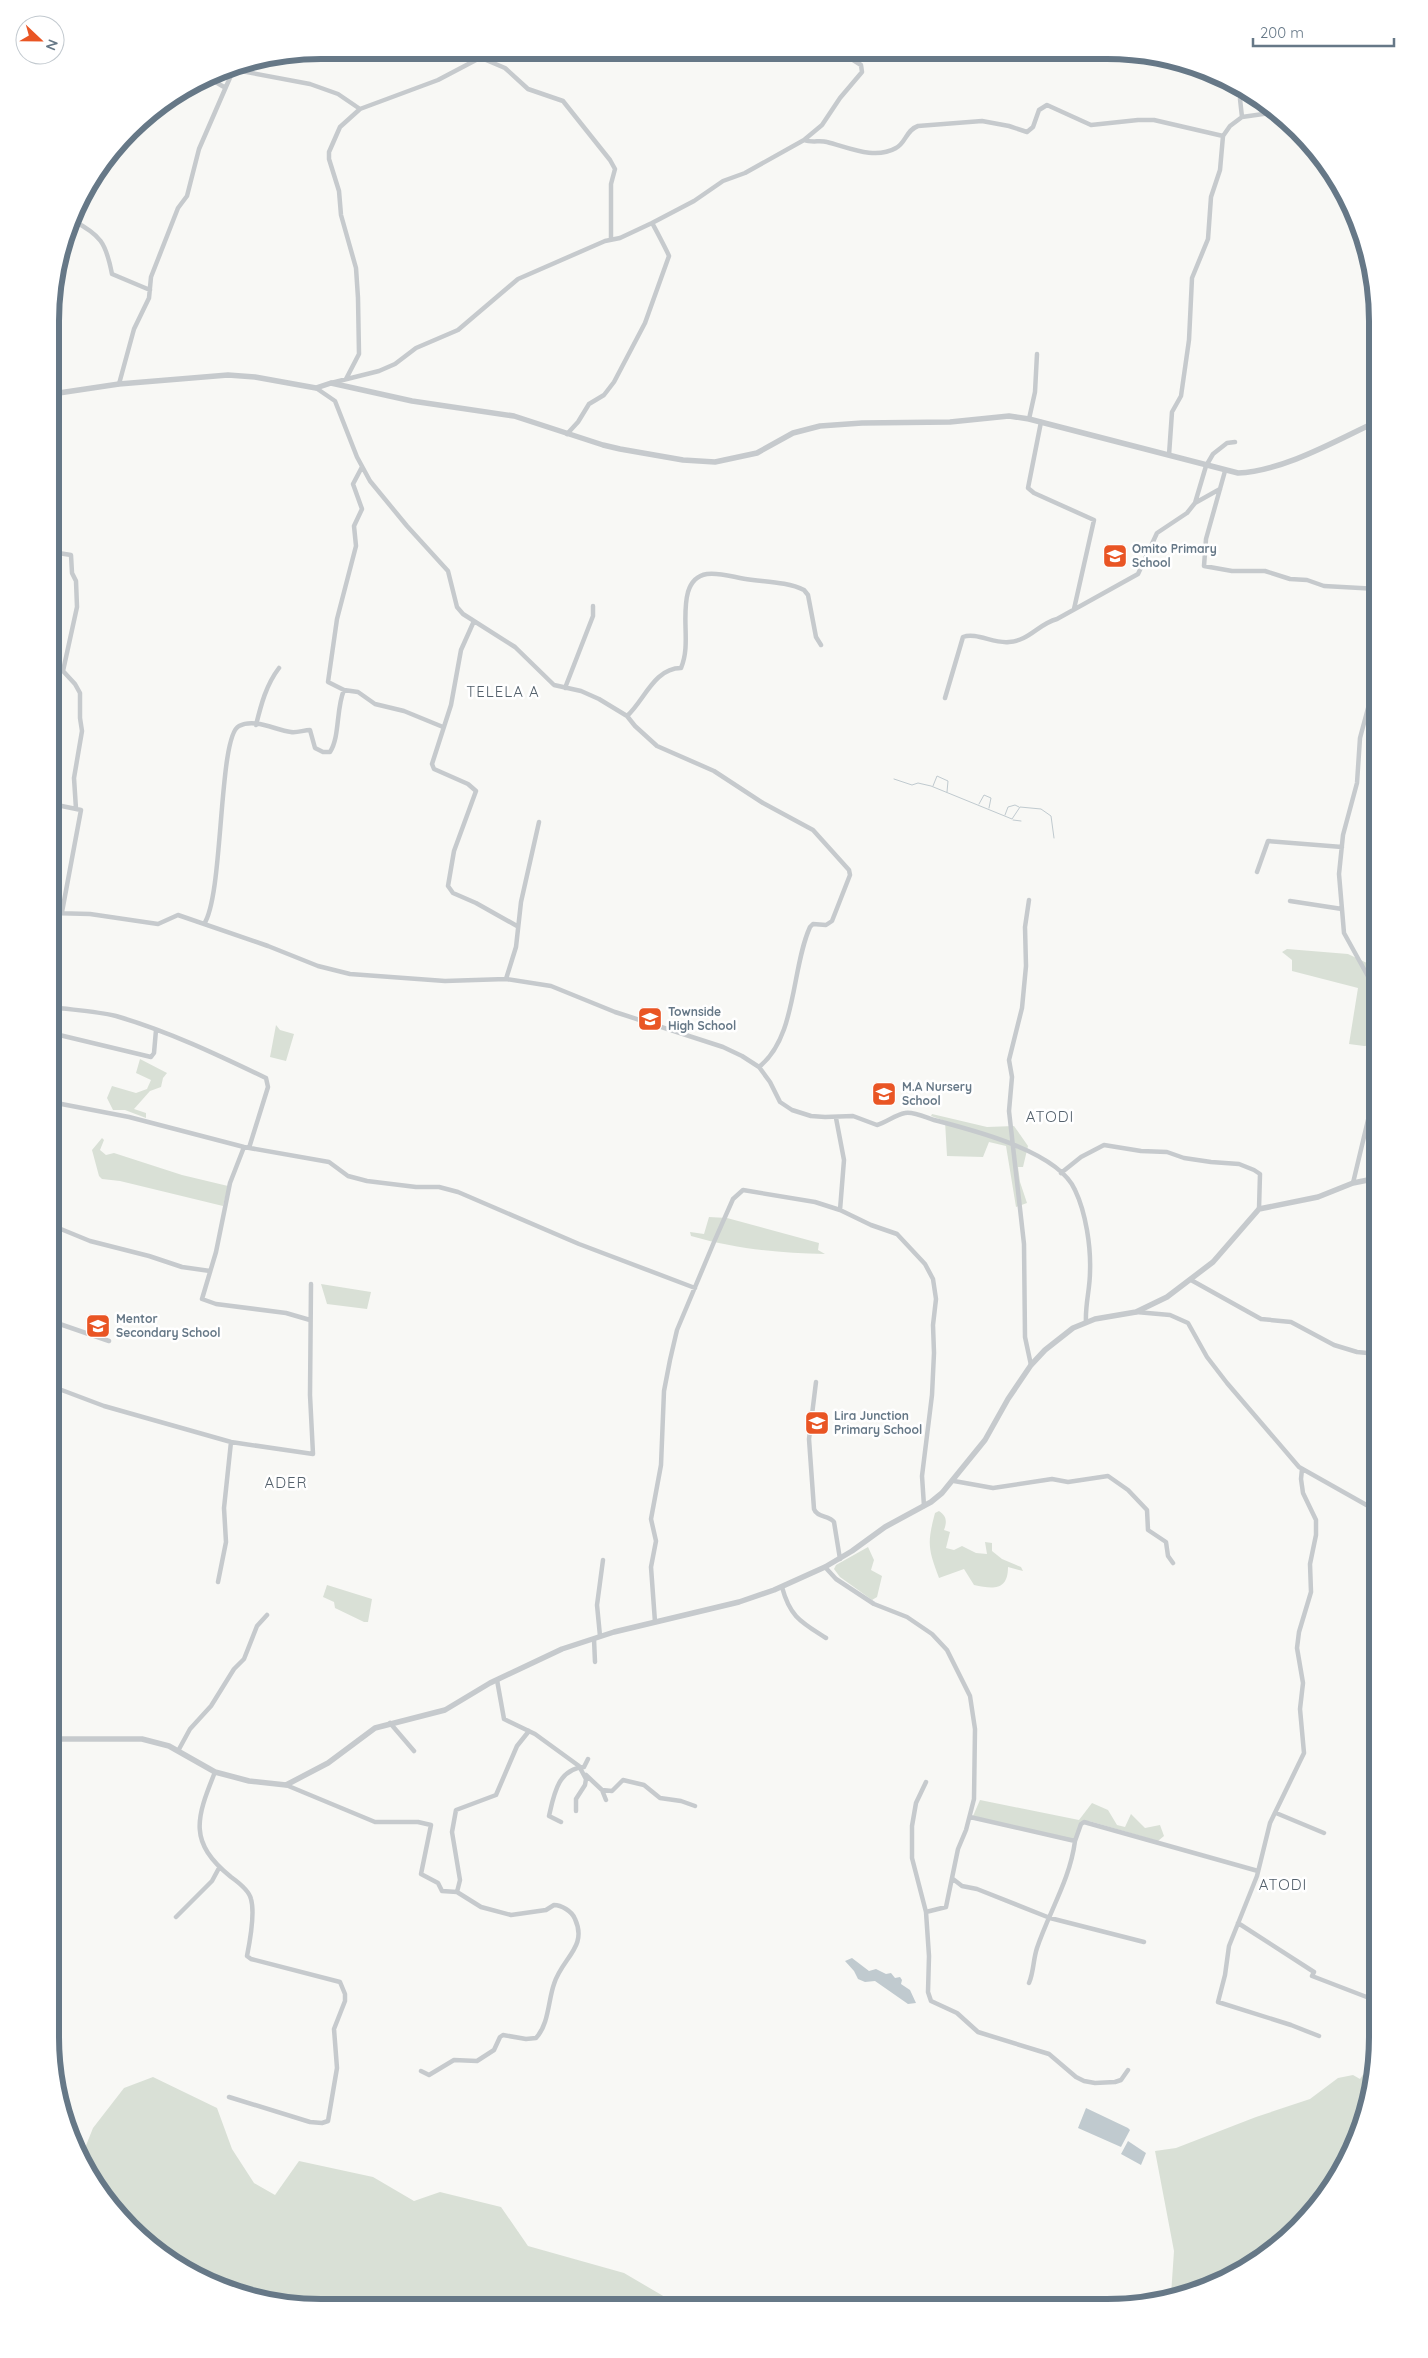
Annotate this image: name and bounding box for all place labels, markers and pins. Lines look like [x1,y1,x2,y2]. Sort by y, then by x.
place label: Omito Primary School [1132,541,1217,570]
school or university icon: Omito Primary School [1102,543,1128,569]
place label: Townside High School [668,1004,736,1033]
school or university icon: Townside High School [637,1006,663,1032]
place label: M.A Nursery School [902,1079,972,1108]
school or university icon: M.A Nursery School [871,1081,897,1107]
place label: Mentor Secondary School [116,1311,220,1340]
school or university icon: Mentor Secondary School [85,1313,111,1339]
place label: Lira Junction Primary School [834,1408,922,1437]
school or university icon: Lira Junction Primary School [804,1410,830,1436]

